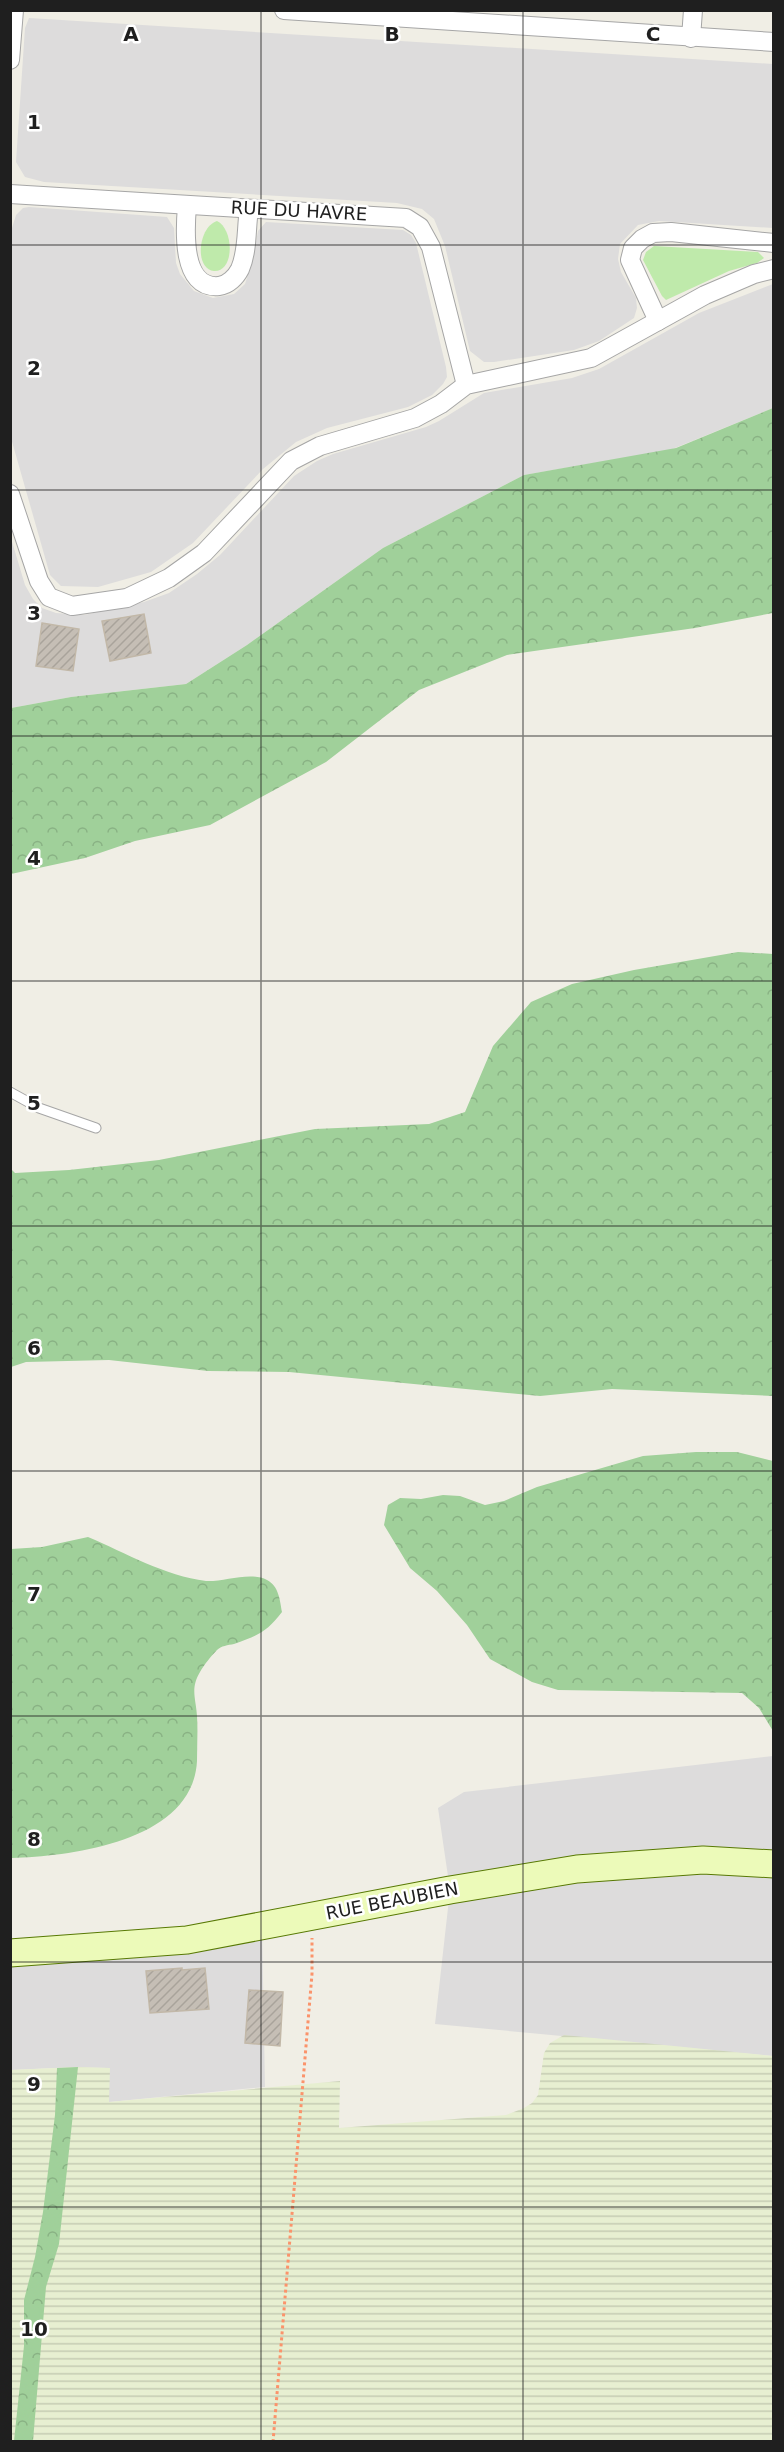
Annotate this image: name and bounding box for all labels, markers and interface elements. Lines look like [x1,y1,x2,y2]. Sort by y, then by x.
text: A [123,22,139,46]
text: B [384,22,400,46]
text: C [646,22,660,46]
text: 1 [27,110,41,134]
street label: RUE DU HAVRE [230,196,368,225]
text: 2 [27,356,41,380]
text: 3 [27,601,41,625]
text: 4 [27,846,41,870]
text: 5 [27,1091,41,1115]
text: 6 [27,1336,41,1360]
text: 7 [27,1582,41,1606]
text: 8 [27,1827,41,1851]
street label: RUE BEAUBIEN [324,1877,460,1924]
text: 9 [27,2072,41,2096]
text: 10 [20,2317,48,2341]

